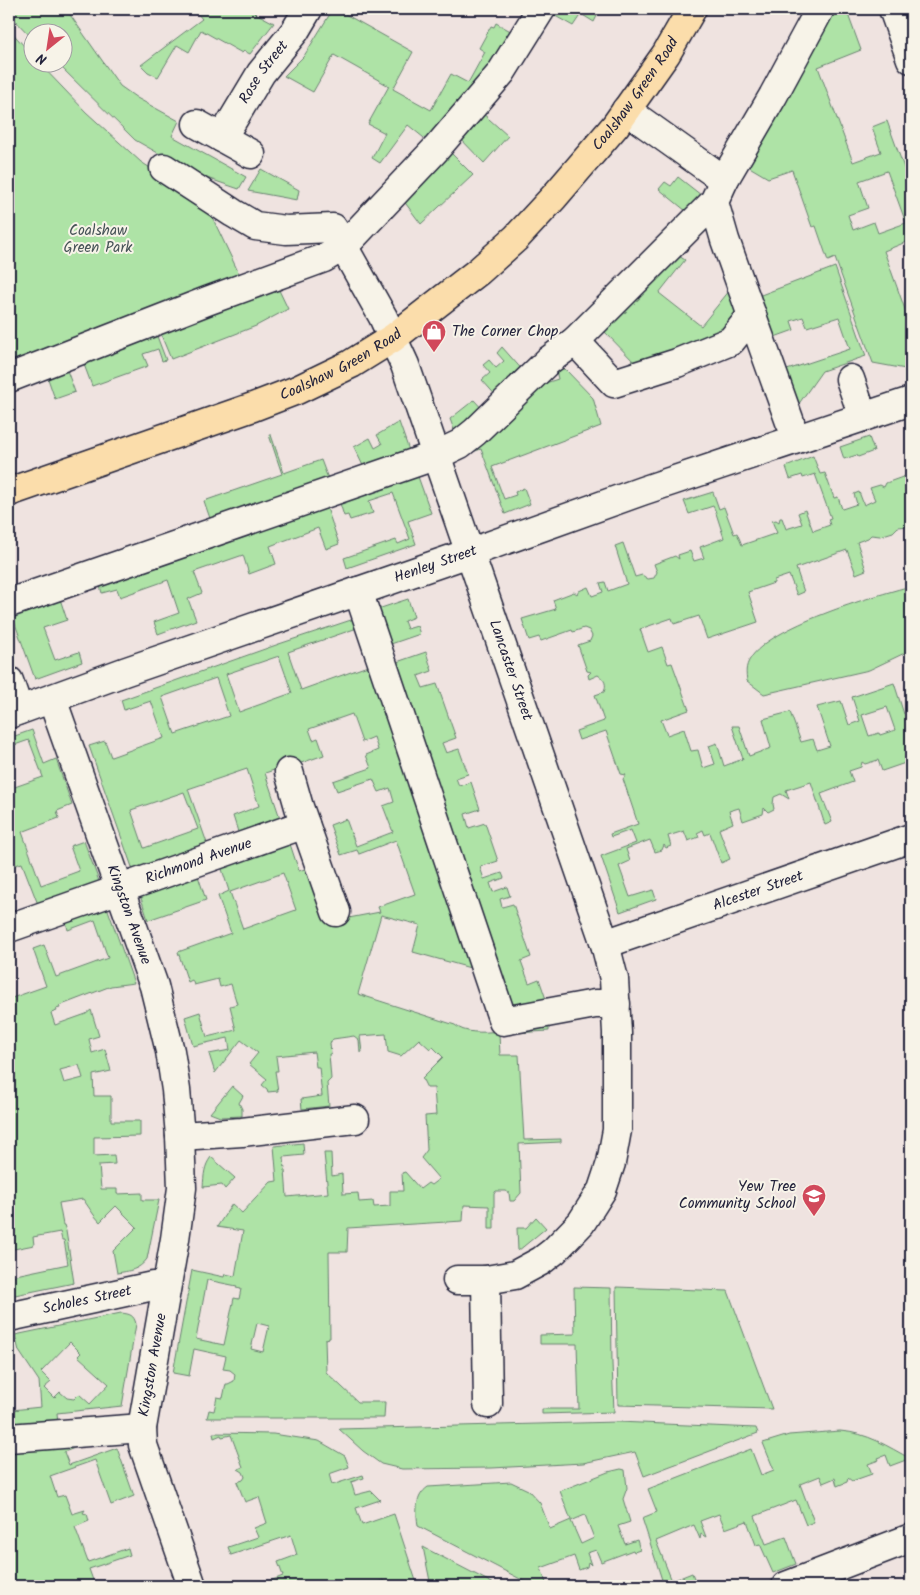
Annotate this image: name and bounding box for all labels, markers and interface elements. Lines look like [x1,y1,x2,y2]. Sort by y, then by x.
north arrow [22,22,72,72]
street label: Coalshaw Green Road [586,32,686,157]
street label: Rose Street [233,35,295,109]
text: N [33,47,51,70]
park label: Coalshaw Green Park [64,219,133,260]
shop icon: The Corner Chop [421,319,447,353]
place label: The Corner Chop [452,320,558,344]
street label: Coalshaw Green Road [276,323,408,408]
street label: Henley Street [391,539,481,590]
street label: Lancaster Street [482,617,539,724]
street label: Richmond Avenue [142,831,255,891]
street label: Kingston Avenue [100,861,158,968]
street label: Alcester Street [710,864,807,918]
place label: Yew Tree Community School [679,1175,796,1216]
school or university icon: Yew Tree Community School [801,1183,827,1217]
street label: Scholes Street [40,1279,134,1321]
street label: Kingston Avenue [132,1311,174,1419]

